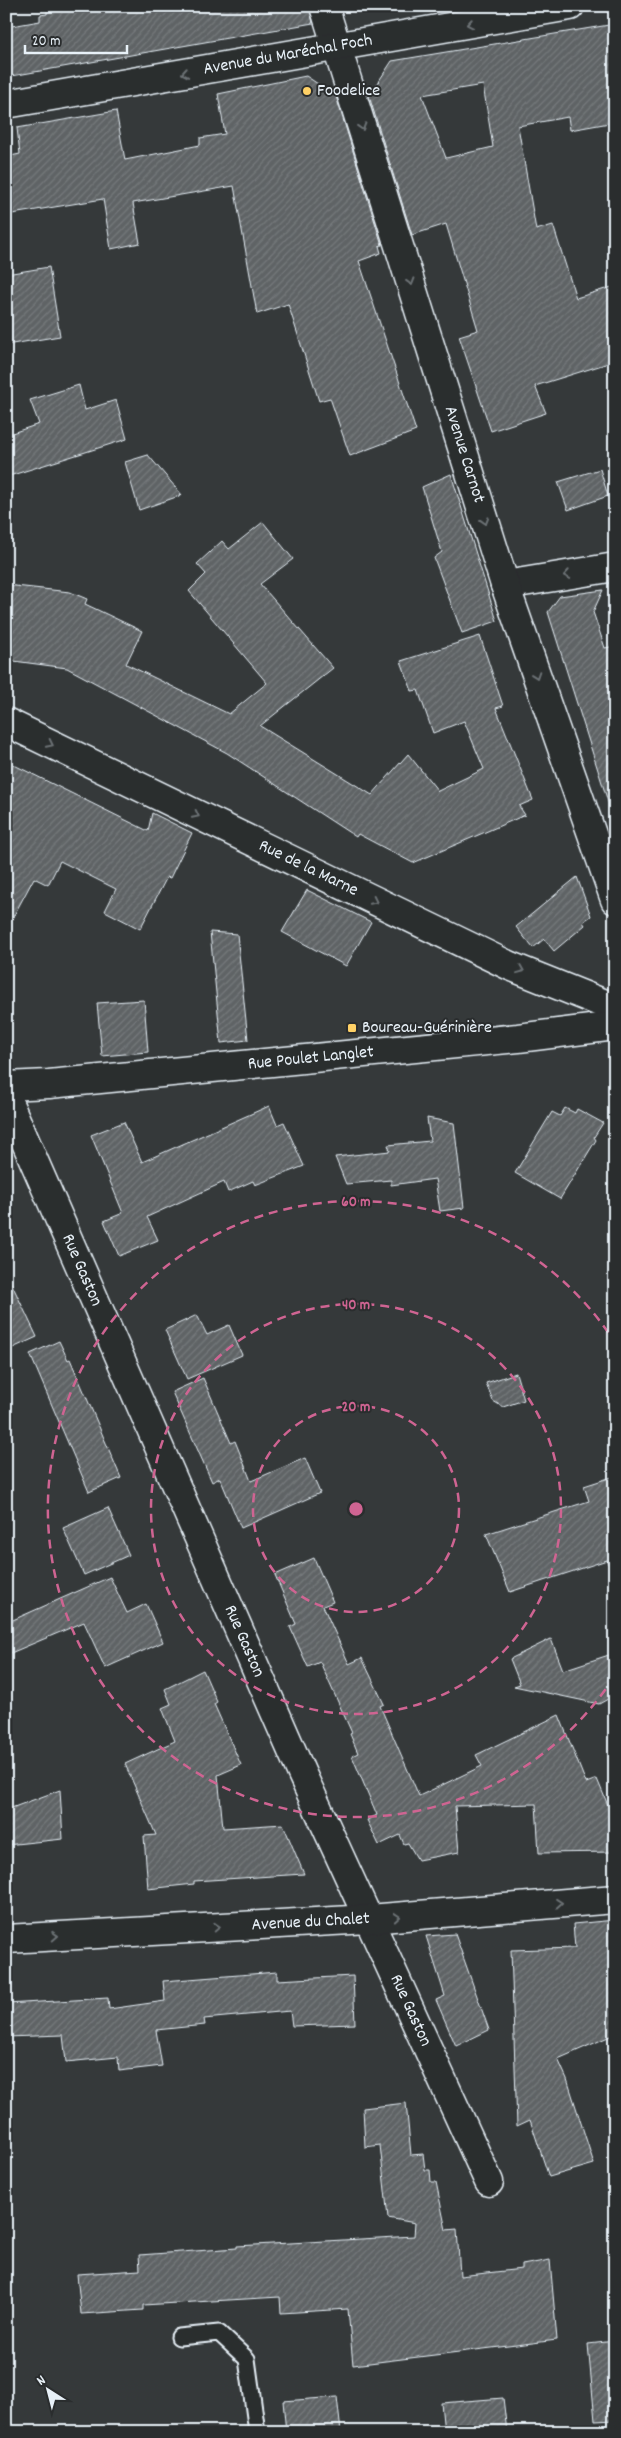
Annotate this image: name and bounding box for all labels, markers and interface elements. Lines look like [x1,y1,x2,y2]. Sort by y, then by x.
one-way arrow [466,18,475,28]
scale bar [25,22,128,54]
street label: Avenue du Maréchal Foch [201,28,374,82]
text: 20 m [32,31,60,53]
one-way arrow [181,68,190,78]
place label: Foodelice [317,79,380,104]
marker: Foodelice [301,85,313,97]
one-way arrow [356,122,366,131]
one-way arrow [405,277,415,286]
street label: Avenue Carnot [437,403,491,507]
one-way arrow [480,516,490,524]
one-way arrow [562,569,571,579]
one-way arrow [531,670,541,678]
one-way arrow [45,738,54,748]
one-way arrow [191,809,200,819]
street label: Rue de la Marne [254,834,363,903]
one-way arrow [369,894,378,905]
one-way arrow [516,964,525,975]
place label: Boureau-Guérinière [362,1016,492,1041]
marker: Boureau-Guérinière [346,1022,358,1034]
street label: Rue Poulet Langlet [247,1040,375,1077]
text: 60 m [341,1192,371,1214]
street label: Rue Gaston [55,1230,109,1310]
text: 40 m [342,1295,370,1317]
text: 20 m [342,1397,370,1419]
centre of rings [347,1500,365,1518]
street label: Rue Gaston [217,1601,271,1681]
one-way arrow [555,1898,563,1909]
street label: Avenue du Chalet [251,1906,371,1938]
one-way arrow [393,1911,401,1922]
one-way arrow [213,1922,221,1933]
one-way arrow [51,1931,59,1942]
street label: Rue Gaston [383,1970,438,2051]
north arrow [22,2366,72,2416]
text: N [33,2371,50,2391]

